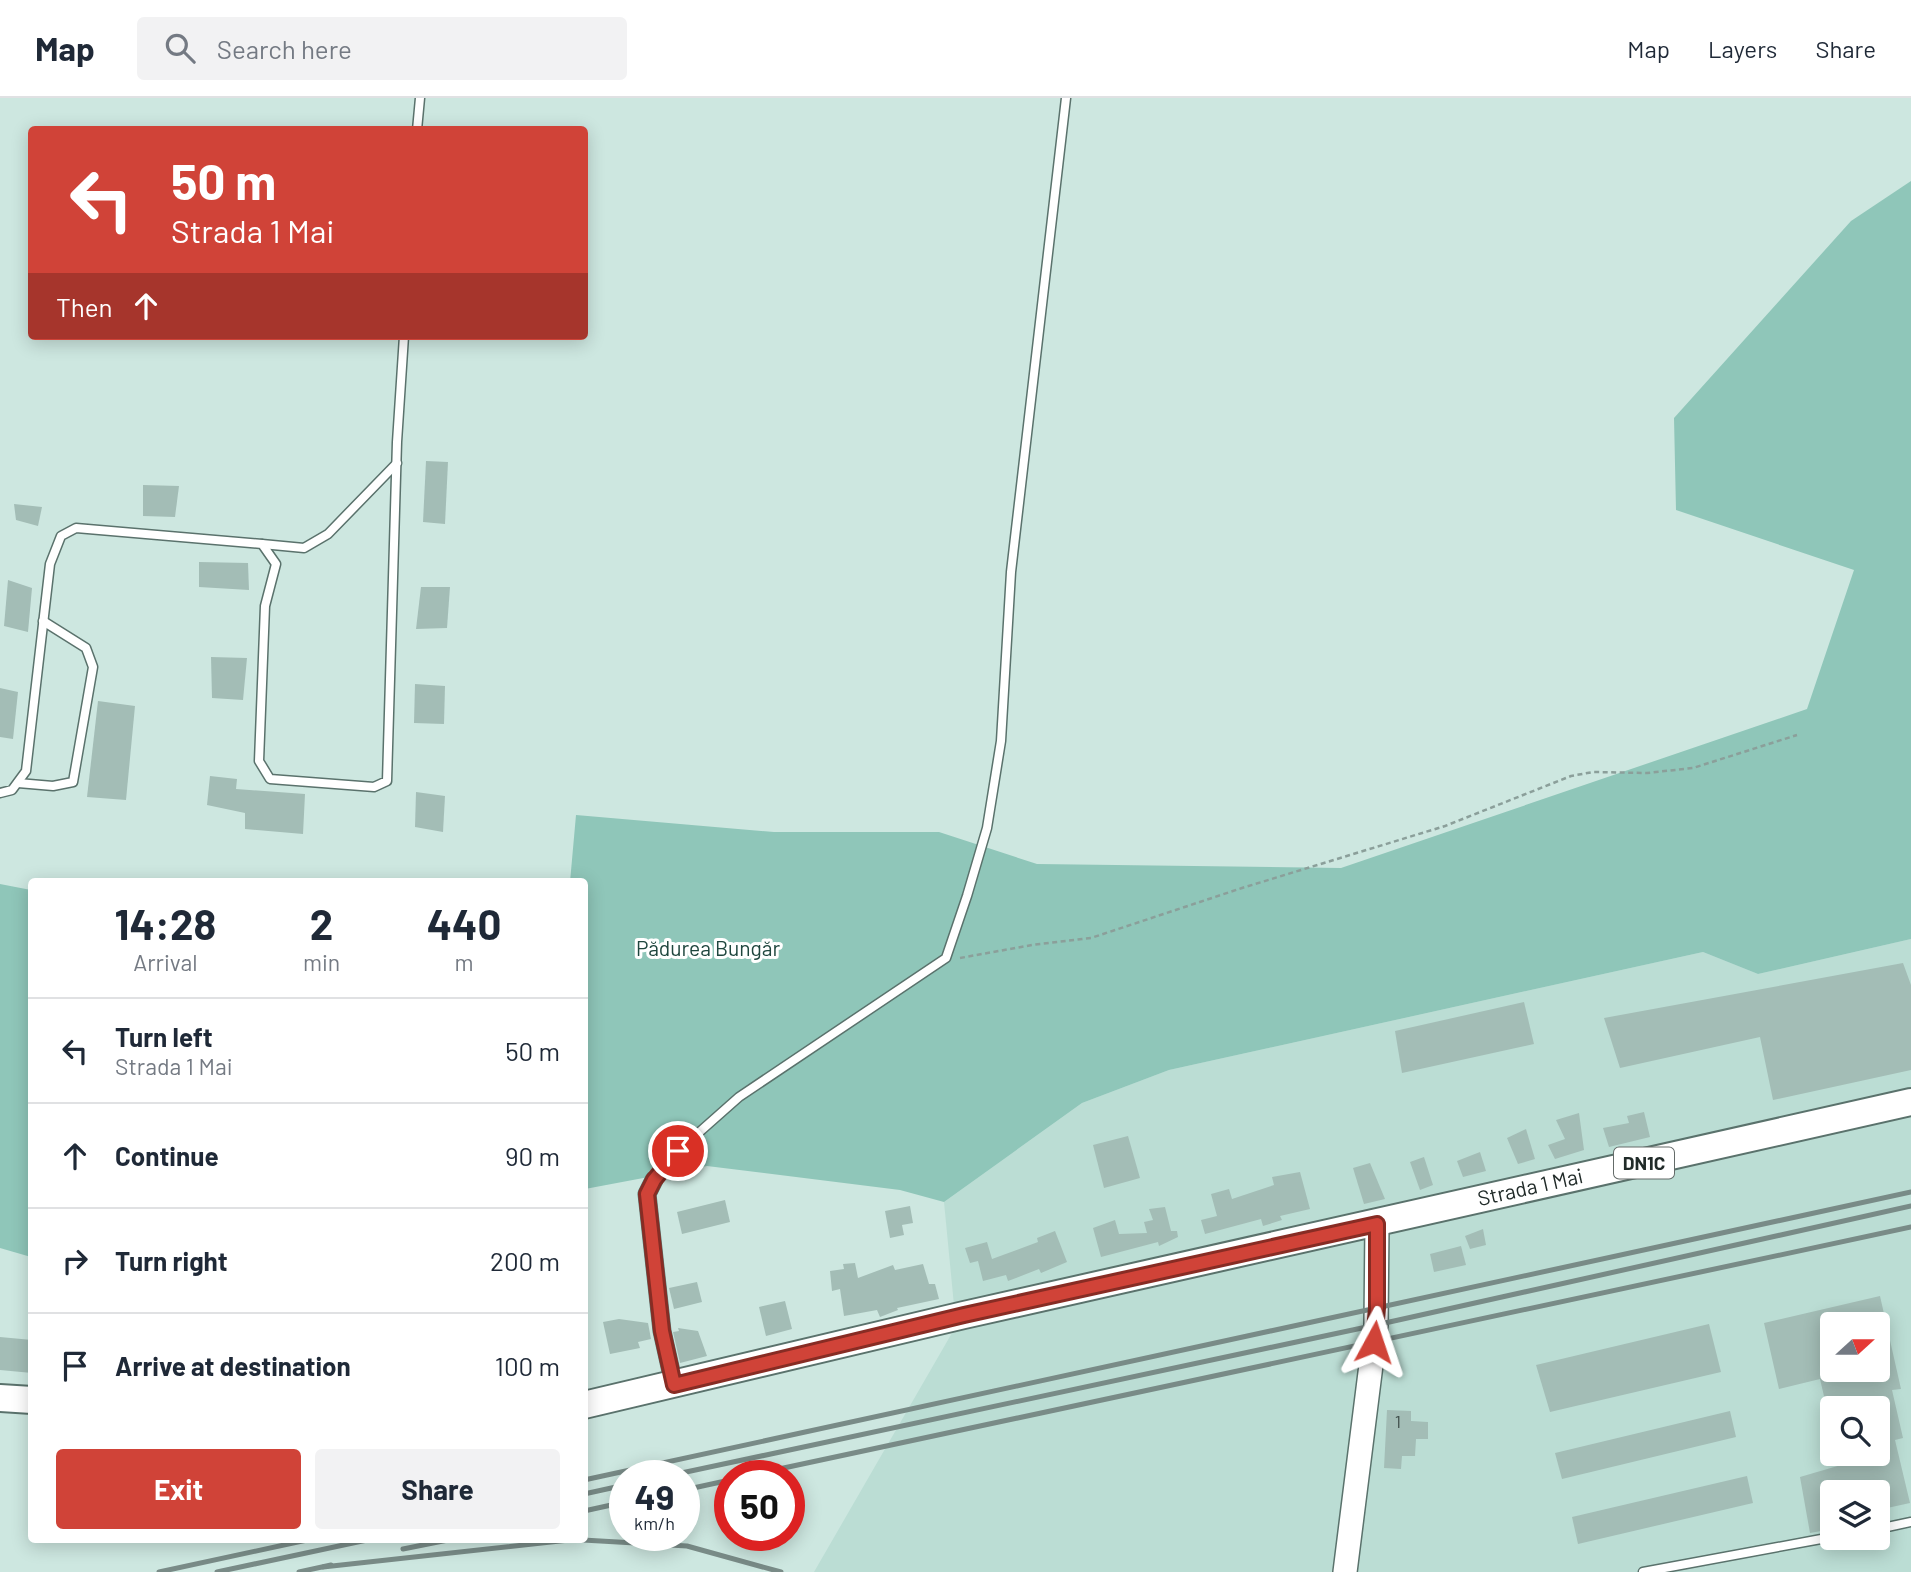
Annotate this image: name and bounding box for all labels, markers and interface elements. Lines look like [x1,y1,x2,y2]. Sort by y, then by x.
search box [137,17,627,80]
text: Map [35,28,95,68]
icon: search [161,29,199,67]
text: Search here [217,33,352,64]
text: Map [1627,34,1670,63]
text: Layers [1708,34,1777,63]
text: Share [1815,34,1876,63]
text: 50 m [171,151,276,210]
icon: left [56,154,147,245]
text: Strada 1 Mai [171,211,335,249]
icon: ahead [127,287,165,325]
text: Then [56,291,113,322]
text: 14:28 [115,898,216,948]
text: 2 [310,898,333,948]
text: 440 [427,898,501,948]
park label: Pădurea Bungăr [636,935,780,960]
text: Arrival [133,948,198,976]
text: min [303,948,340,976]
text: m [455,948,474,976]
text: Turn left [115,1021,213,1052]
icon: left [56,1032,94,1070]
text: 50 m [505,1035,560,1066]
text: Strada 1 Mai [115,1052,233,1080]
pin [648,1121,708,1181]
icon: arrive [659,1132,697,1170]
icon: ahead [56,1137,94,1175]
text: Continue [115,1140,219,1171]
text: 90 m [505,1140,560,1171]
road number: DN1C [1614,1148,1674,1178]
street label: Strada 1 Mai [1475,1162,1585,1210]
icon: right [56,1242,94,1280]
text: Turn right [115,1245,228,1276]
text: 200 m [490,1245,560,1276]
position arrow [1337,1305,1411,1379]
north arrow [1820,1312,1890,1382]
map controls [1820,1312,1890,1550]
icon: arrive [56,1347,94,1385]
text: Arrive at destination [115,1350,351,1381]
text: 100 m [495,1350,560,1381]
button: search [1820,1396,1890,1466]
house number: 1 [1395,1410,1401,1432]
button: Exit [56,1449,301,1529]
button: Share [315,1449,560,1529]
speed limit sign: 50 [714,1460,805,1551]
text: 49 [635,1475,674,1517]
button: layers [1820,1480,1890,1550]
text: km/h [634,1512,675,1534]

